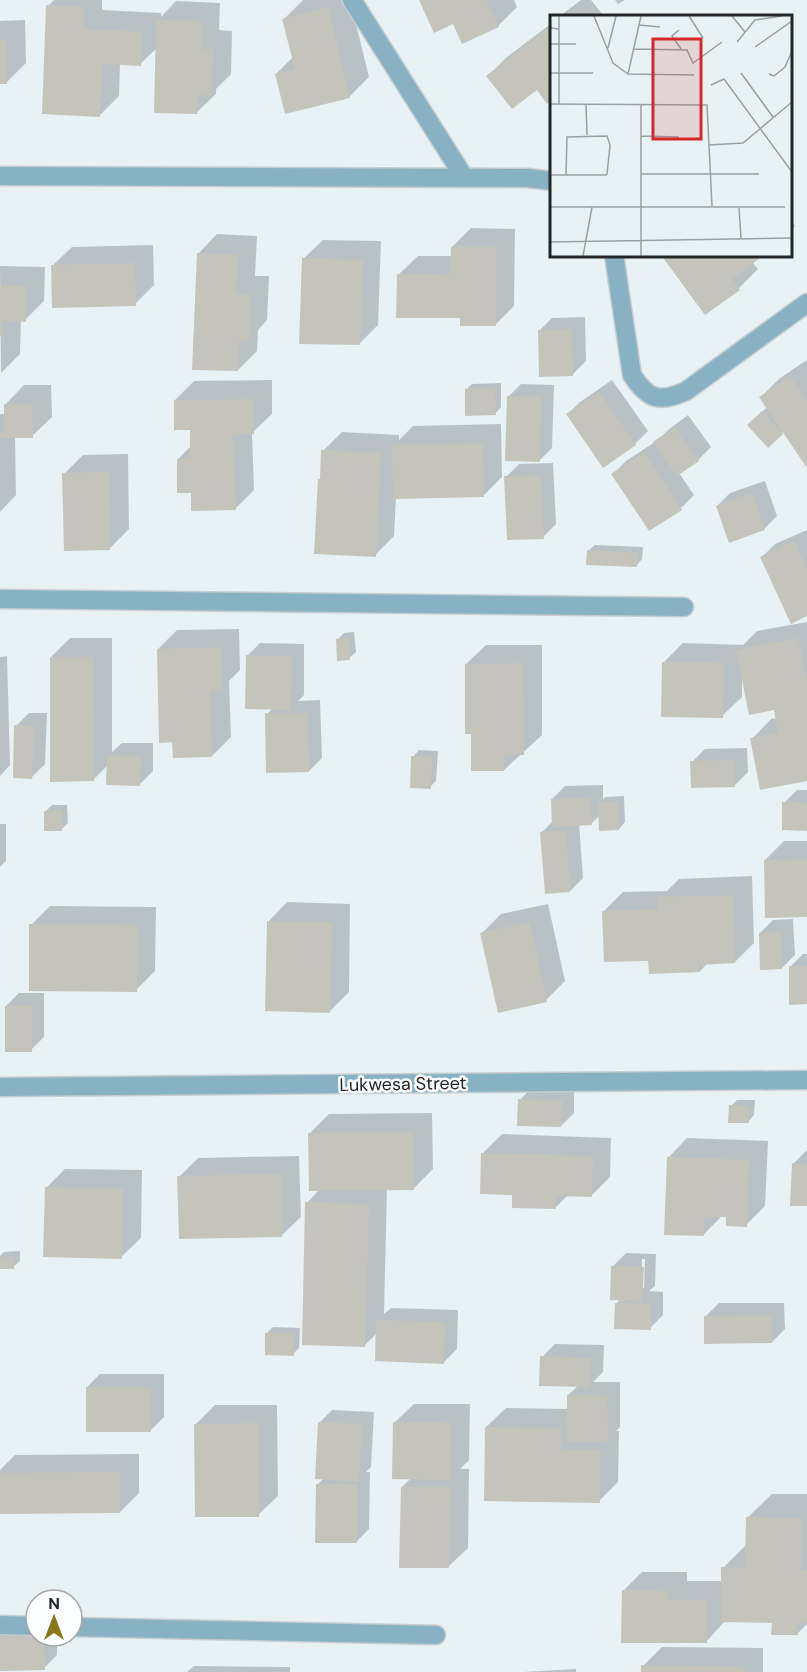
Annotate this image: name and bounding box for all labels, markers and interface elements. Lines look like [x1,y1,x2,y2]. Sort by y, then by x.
inset map [550,15,792,256]
street label: Lukwesa Street [339,1071,467,1097]
north arrow [24,1588,84,1648]
text: N [48,1593,60,1614]

